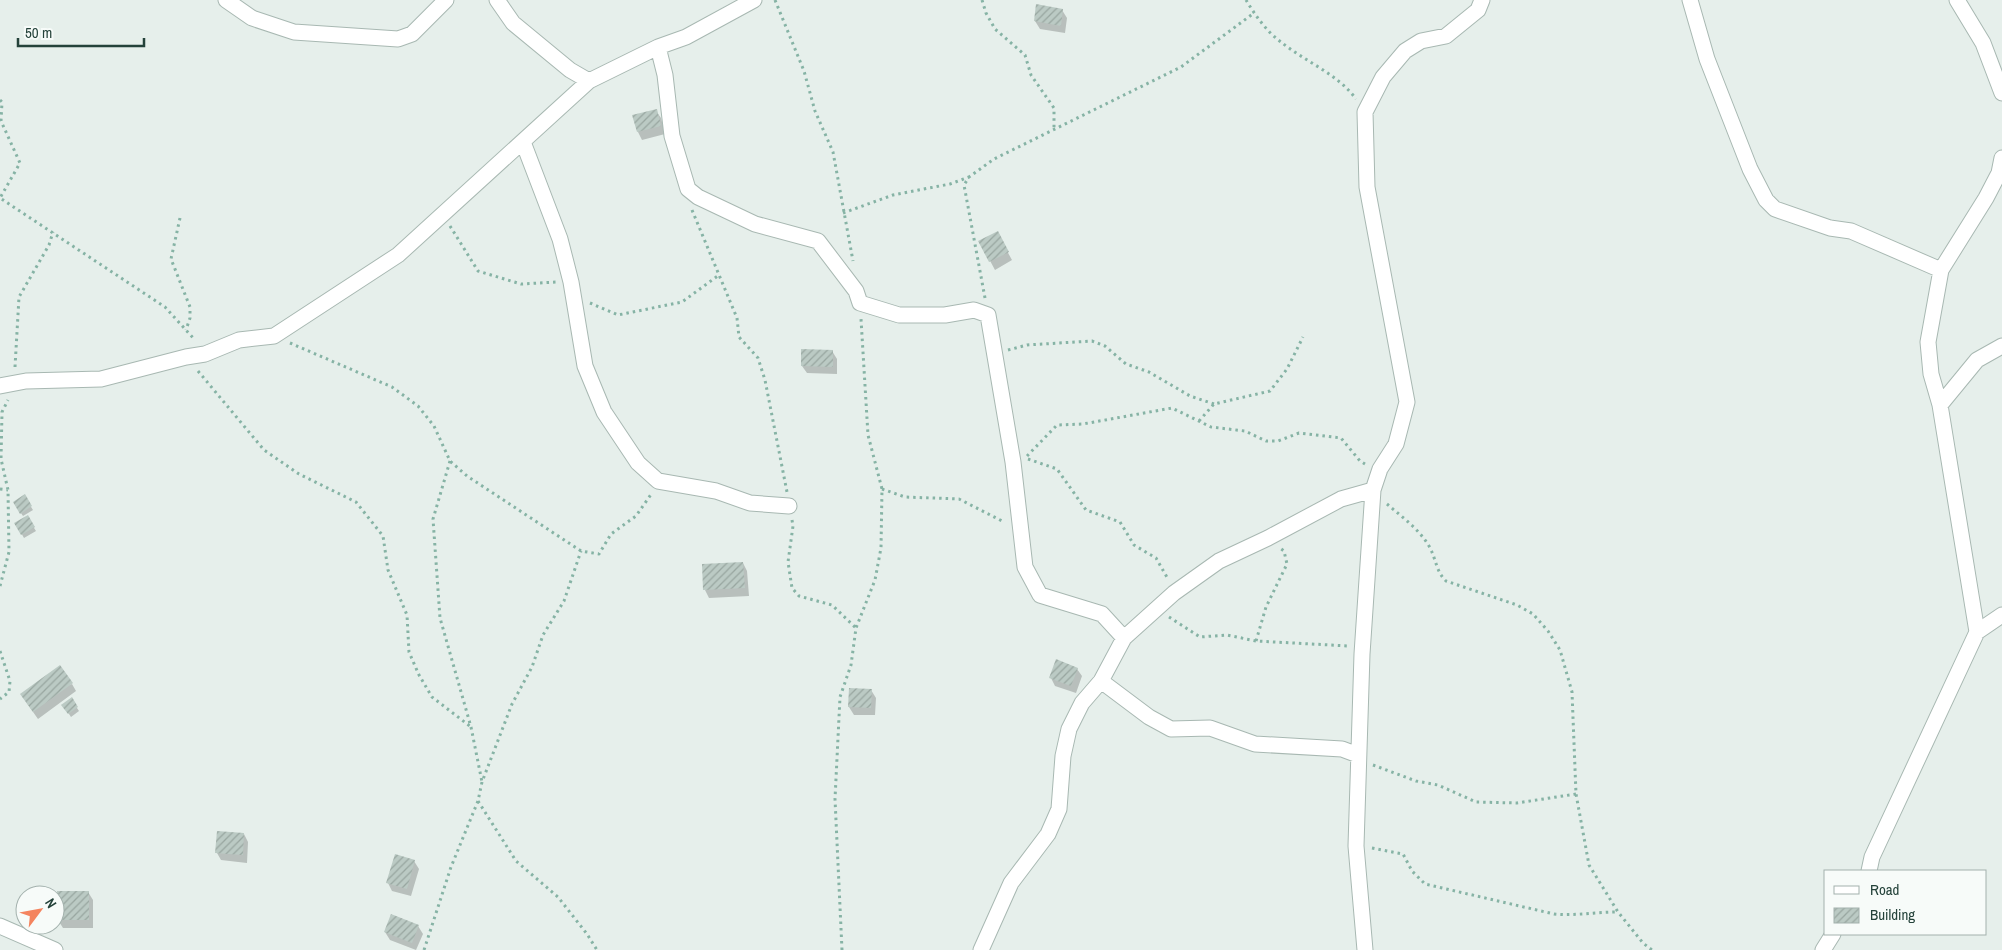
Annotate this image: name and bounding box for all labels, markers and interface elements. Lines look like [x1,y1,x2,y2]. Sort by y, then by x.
scale bar [18,15,144,47]
text: 50 m [25,22,52,43]
legend [1824,870,1987,935]
text: Road [1870,879,1899,900]
north arrow [15,885,65,935]
text: N [41,895,61,911]
text: Building [1870,904,1915,925]

